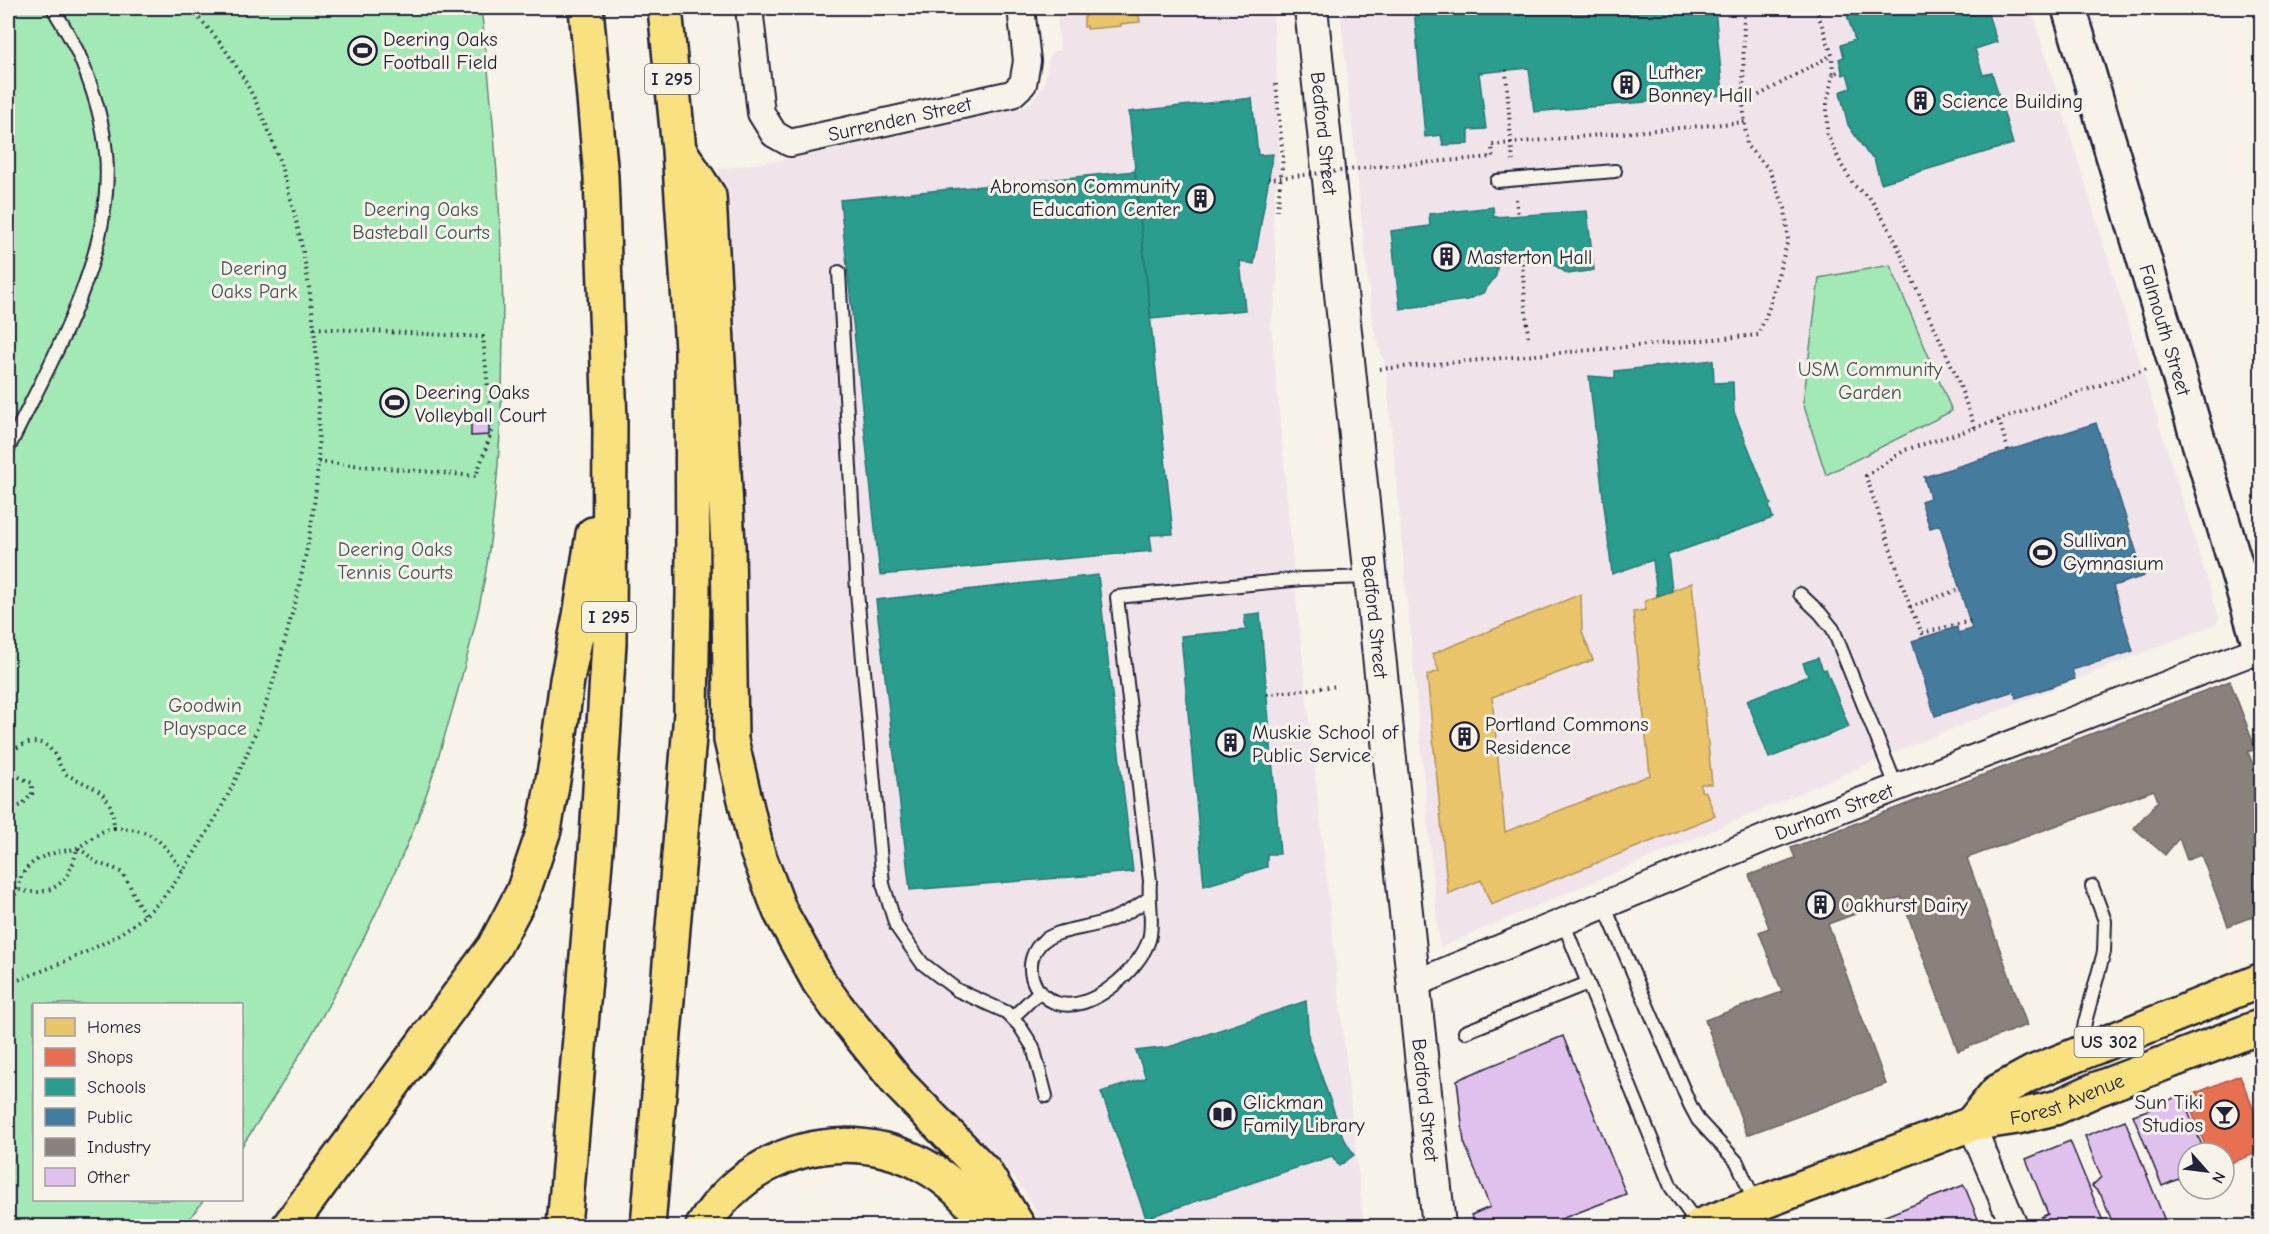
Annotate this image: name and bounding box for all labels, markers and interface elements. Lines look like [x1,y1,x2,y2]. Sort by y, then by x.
place label: Deering Oaks Football Field [383,28,498,74]
sports icon: Deering Oaks Football Field [346,34,378,66]
place label: Luther Bonney Hall [1648,61,1752,107]
road number: I 295 [645,64,699,94]
building icon: Luther Bonney Hall [1611,68,1643,100]
street label: Bedford Street [1306,71,1342,197]
building icon: Science Building [1905,85,1937,117]
place label: Science Building [1942,90,2083,113]
street label: Surrenden Street [826,92,975,146]
place label: Abromson Community Education Center [990,175,1180,221]
building icon: Abromson Community Education Center [1185,182,1217,214]
park label: Deering Oaks Basteball Courts [352,198,490,244]
building icon: Masterton Hall [1430,241,1462,273]
place label: Masterton Hall [1467,246,1593,269]
park label: Deering Oaks Park [211,257,297,303]
street label: Falmouth Street [2134,262,2196,400]
park label: USM Community Garden [1798,358,1942,404]
place label: Deering Oaks Volleyball Court [415,381,547,427]
sports icon: Deering Oaks Volleyball Court [378,387,410,419]
place label: Sullivan Gymnasium [2063,529,2164,575]
sports icon: Sullivan Gymnasium [2026,536,2058,568]
park label: Deering Oaks Tennis Courts [337,538,453,584]
street label: Bedford Street [1357,554,1392,681]
road number: I 295 [582,602,636,632]
park label: Goodwin Playspace [163,694,247,740]
place label: Portland Commons Residence [1485,713,1649,759]
building icon: Portland Commons Residence [1448,720,1480,752]
place label: Muskie School of Public Service [1252,721,1399,767]
building icon: Muskie School of Public Service [1215,727,1247,759]
street label: Durham Street [1772,779,1898,845]
building icon: Oakhurst Dairy [1804,889,1836,921]
place label: Oakhurst Dairy [1841,894,1968,917]
legend [33,1003,243,1201]
text: Homes [87,1017,141,1038]
road number: US 302 [2074,1027,2144,1057]
street label: Bedford Street [1407,1037,1443,1164]
text: Shops [87,1047,133,1068]
street label: Forest Avenue [2008,1069,2127,1130]
text: Schools [87,1077,146,1098]
place label: Glickman Family Library [1243,1091,1365,1137]
place label: Sun Tiki Studios [2135,1091,2203,1137]
library icon: Glickman Family Library [1206,1098,1238,1130]
bar icon: Sun Tiki Studios [2208,1098,2240,1130]
text: Public [87,1107,133,1128]
text: Industry [87,1137,152,1158]
north arrow [2176,1141,2236,1201]
text: Other [87,1167,130,1188]
text: N [2208,1169,2229,1186]

